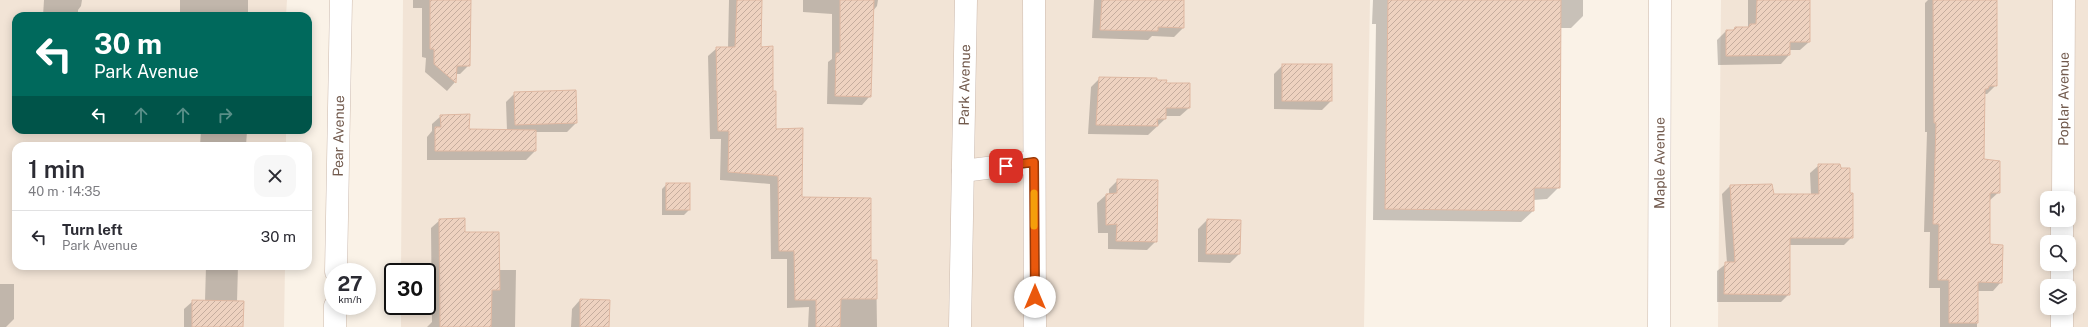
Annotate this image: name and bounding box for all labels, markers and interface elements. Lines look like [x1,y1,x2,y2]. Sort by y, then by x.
text: 30 m [94,27,162,60]
icon: left [28,28,80,80]
street label: Park Avenue [956,44,973,126]
street label: Poplar Avenue [2055,52,2072,146]
text: Park Avenue [94,61,199,82]
street label: Pear Avenue [330,95,347,177]
icon: left [88,104,110,126]
icon: ahead [130,104,152,126]
icon: ahead [172,104,194,126]
icon: right [214,104,236,126]
street label: Maple Avenue [1651,117,1668,209]
pin [989,149,1023,183]
text: 1 min [28,155,85,183]
button: close [254,155,296,197]
icon: arrive [995,155,1017,177]
text: 40 m · 14:35 [28,184,101,199]
map controls [2040,191,2076,315]
button: sound [2040,191,2076,227]
text: Turn left [62,221,123,238]
icon: left [28,226,50,248]
text: 30 m [261,228,296,245]
button: search [2040,235,2076,271]
text: Park Avenue [62,238,138,253]
speed limit sign: 30 [384,263,436,315]
text: 27 [337,272,363,296]
position arrow [1014,276,1056,318]
button: layers [2040,279,2076,315]
text: km/h [338,293,362,305]

